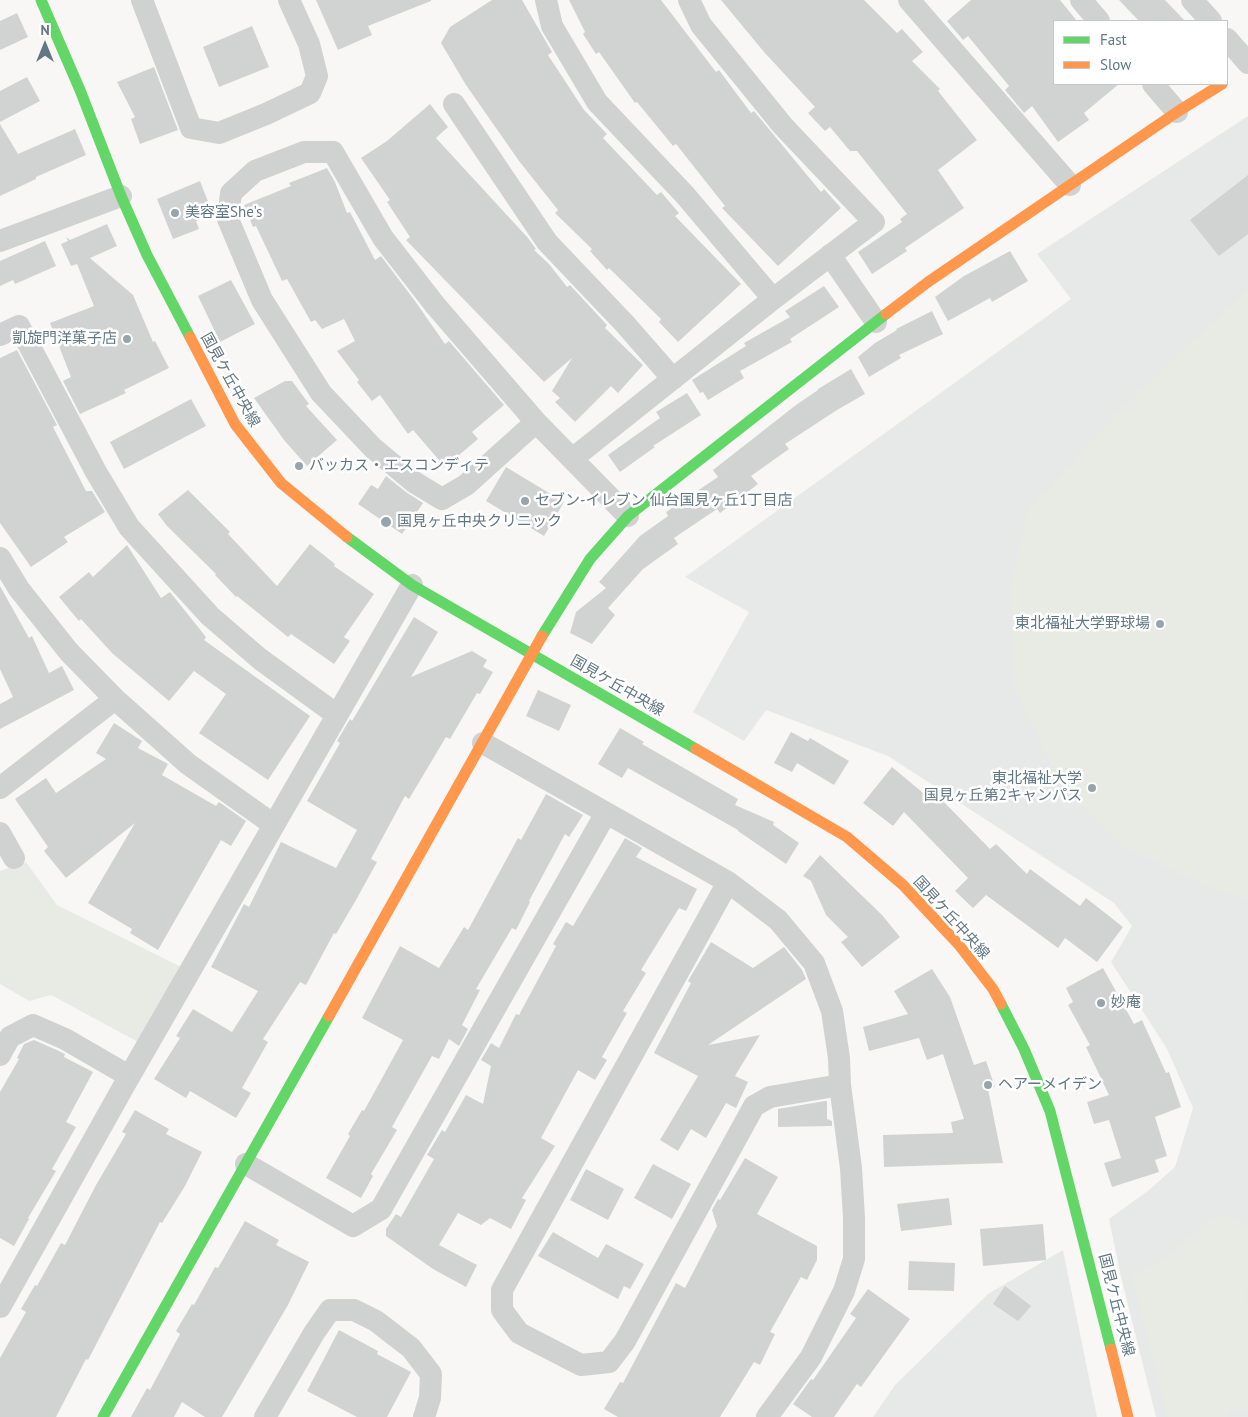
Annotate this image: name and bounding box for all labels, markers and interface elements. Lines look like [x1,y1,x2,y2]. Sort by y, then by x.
north arrow [20,20,70,70]
legend [1053,20,1228,85]
text: N [40,21,50,39]
text: Fast [1100,30,1127,49]
text: Slow [1100,55,1131,74]
place label: 美容室She's [185,204,262,222]
marker: 美容室She's [169,207,181,219]
place label: 凱旋門洋菓子店 [12,330,117,348]
street label: 国見ケ丘中央線 [197,330,263,430]
marker: 凱旋門洋菓子店 [121,333,133,345]
place label: バッカス・エスコンディテ [309,457,489,475]
marker: バッカス・エスコンディテ [293,460,305,472]
place label: セブン-イレブン 仙台国見ヶ丘1丁目店 [535,492,793,510]
marker: セブン-イレブン 仙台国見ヶ丘1丁目店 [519,495,531,507]
place label: 国見ヶ丘中央クリニック [397,513,562,531]
marker: 国見ヶ丘中央クリニック [379,515,393,529]
place label: 東北福祉大学野球場 [1015,615,1150,633]
marker: 東北福祉大学野球場 [1154,618,1166,630]
street label: 国見ケ丘中央線 [567,652,667,720]
place label: 東北福祉大学 国見ヶ丘第2キャンパス [924,770,1082,805]
marker: 東北福祉大学 国見ヶ丘第2キャンパス [1086,782,1098,794]
street label: 国見ケ丘中央線 [909,873,993,963]
place label: 妙庵 [1111,994,1141,1012]
marker: 妙庵 [1095,997,1107,1009]
place label: ヘアーメイデン [998,1076,1102,1094]
marker: ヘアーメイデン [982,1079,994,1091]
street label: 国見ケ丘中央線 [1095,1252,1137,1358]

